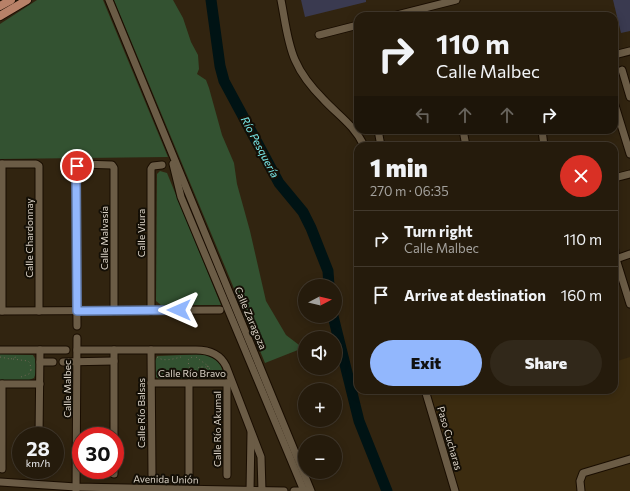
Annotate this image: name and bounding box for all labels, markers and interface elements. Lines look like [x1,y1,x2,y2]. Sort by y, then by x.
text: 110 m [436,26,510,60]
icon: right [370,28,422,80]
text: Calle Malbec [436,60,540,82]
icon: left [412,104,434,126]
icon: ahead [454,104,476,126]
icon: ahead [496,104,518,126]
icon: right [538,104,560,126]
water label: Río Pesquería [239,114,282,180]
pin [60,149,94,183]
text: 1 min [370,153,428,182]
icon: arrive [66,155,88,177]
button: close [560,155,602,197]
text: 270 m · 06:35 [370,183,449,199]
street label: Calle Chardonnay [23,198,35,278]
street label: Calle Malvasía [98,206,110,270]
street label: Calle Viura [135,209,147,257]
text: Turn right [404,222,473,240]
icon: right [370,228,392,250]
text: 110 m [563,230,602,248]
text: Calle Malbec [404,240,479,256]
north arrow [298,279,342,323]
map controls [298,279,342,479]
icon: arrive [370,284,392,306]
street label: Calle Zaragoza [232,285,270,351]
text: Arrive at destination [404,286,546,304]
text: 160 m [561,286,602,304]
position arrow [158,289,200,331]
button: sound [298,331,342,375]
button: Exit [370,340,482,386]
button: Share [490,340,602,386]
street label: Calle Malbec [61,360,73,418]
street label: Calle Río Bravo [158,367,226,379]
street label: Calle Río Balsas [135,378,147,448]
button: + [298,383,342,427]
street label: Calle Río Akumal [211,391,223,467]
street label: Paso Cucharas [435,405,465,472]
speed limit sign: 30 [72,427,124,479]
button: − [298,435,342,479]
text: 28 [26,436,50,460]
text: km/h [26,457,50,469]
street label: Avenida Unión [133,472,199,486]

